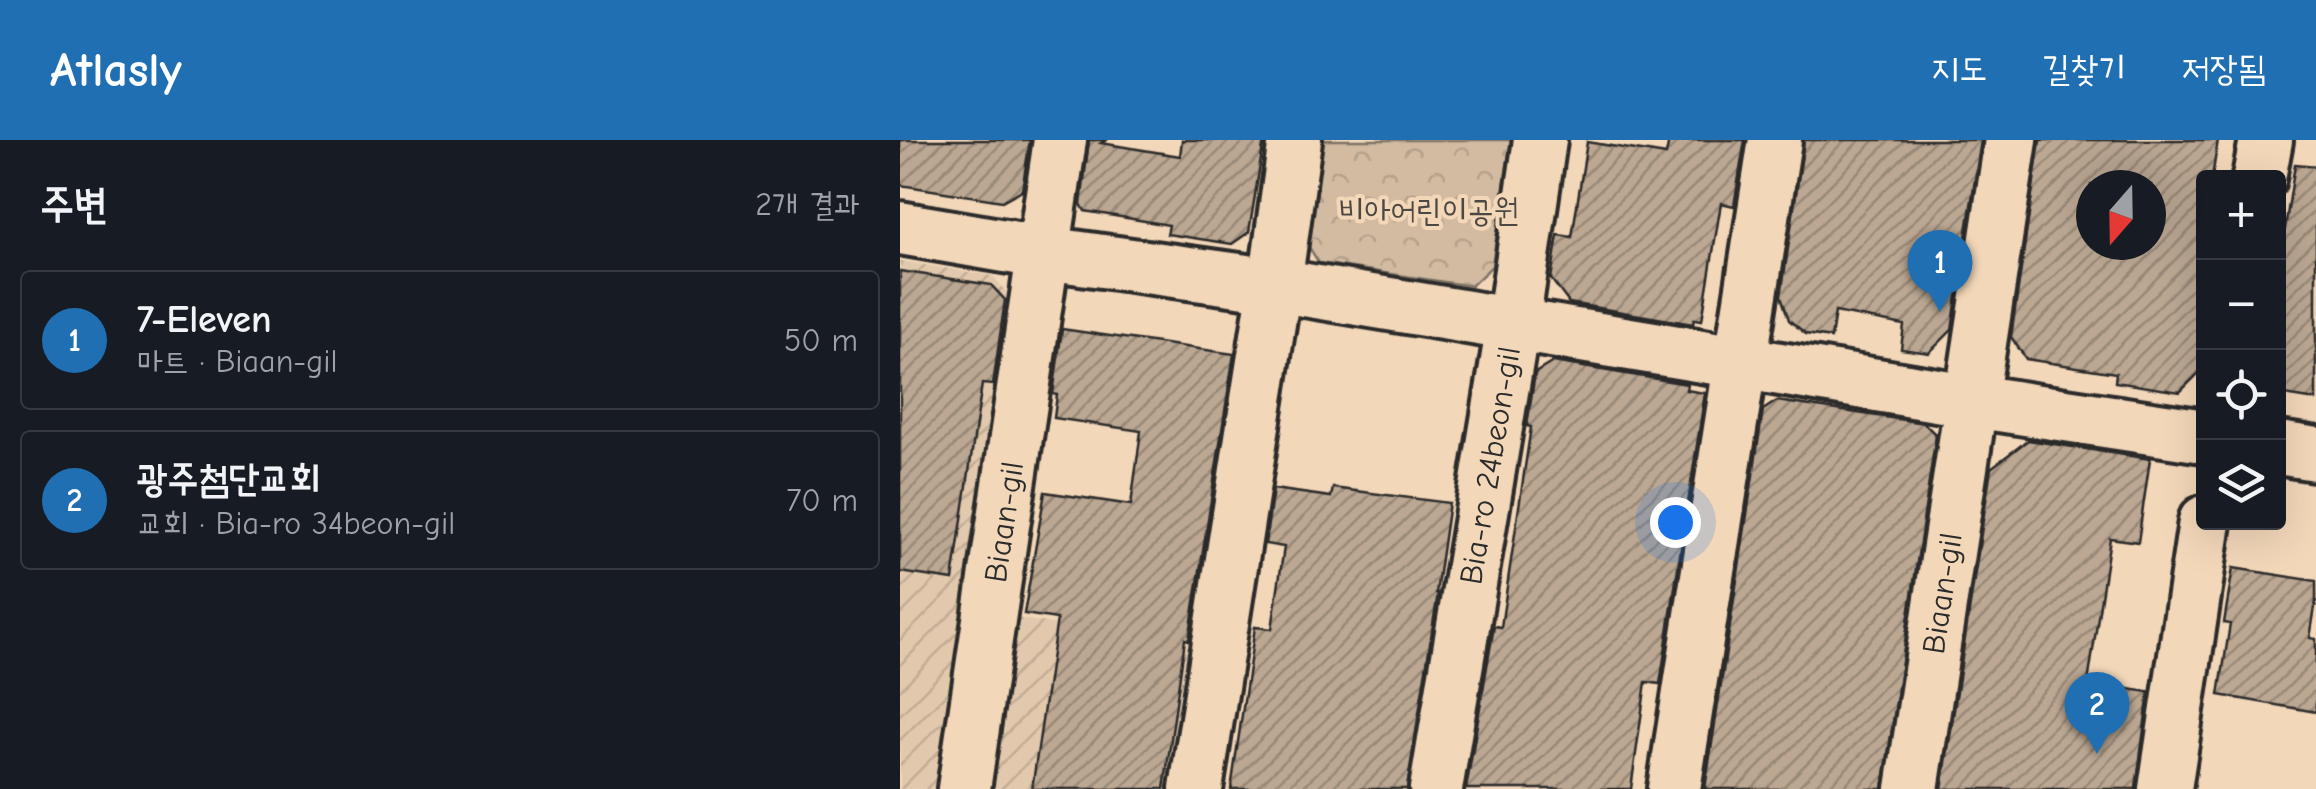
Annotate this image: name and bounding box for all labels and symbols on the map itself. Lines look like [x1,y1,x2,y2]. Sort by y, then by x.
north arrow [2076,170,2166,260]
park label: 비아어린이공원 [1339,192,1519,229]
pin: 1 [1908,230,1972,312]
street label: Bia-ro 24beon-gil [1452,344,1528,587]
street label: Biaan-gil [977,459,1031,585]
your location [1650,497,1701,548]
street label: Biaan-gil [1915,530,1970,656]
pin: 2 [2064,672,2130,754]

